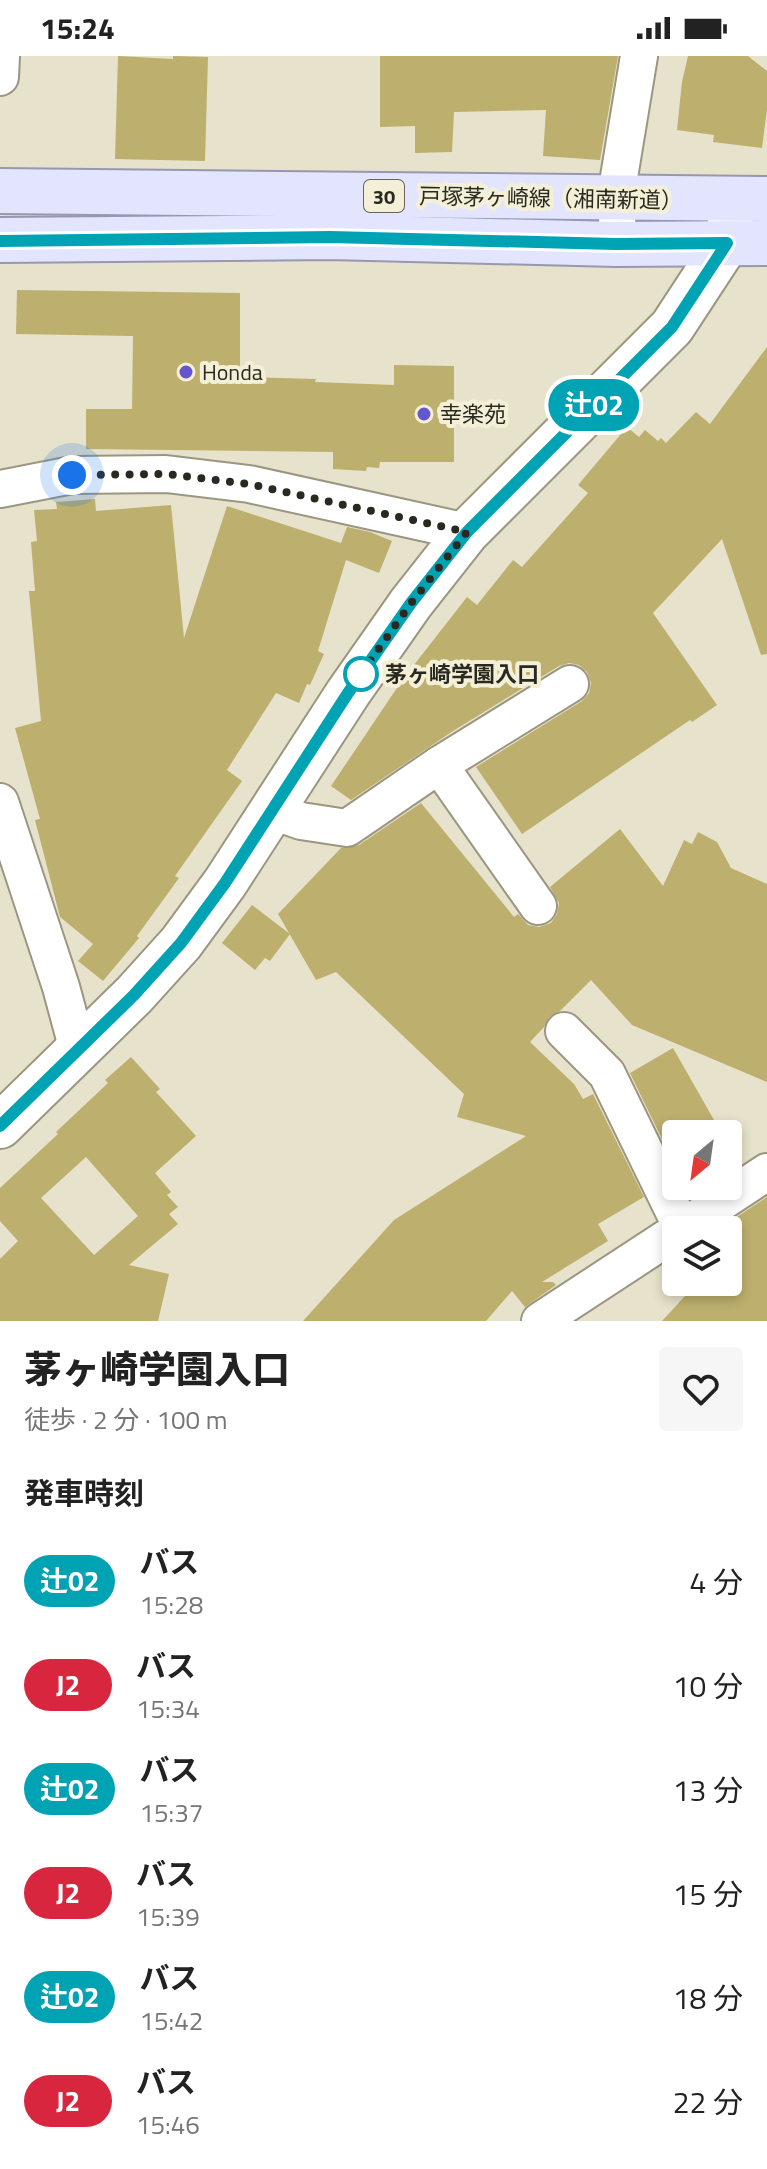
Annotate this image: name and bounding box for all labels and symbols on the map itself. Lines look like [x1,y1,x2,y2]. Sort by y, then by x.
street label: 戸塚茅ヶ崎線（湘南新道） [419,179,683,217]
road number: 30 [364,180,404,212]
place label: Honda [202,355,263,389]
marker: Honda [177,363,195,381]
line badge: 辻02 [548,379,640,431]
place label: 幸楽苑 [440,397,506,431]
marker: 幸楽苑 [415,405,433,423]
your location [52,455,92,495]
marker: 茅ヶ崎学園入口 [344,657,378,691]
place label: 茅ヶ崎学園入口 [385,657,539,691]
north arrow [662,1120,742,1200]

